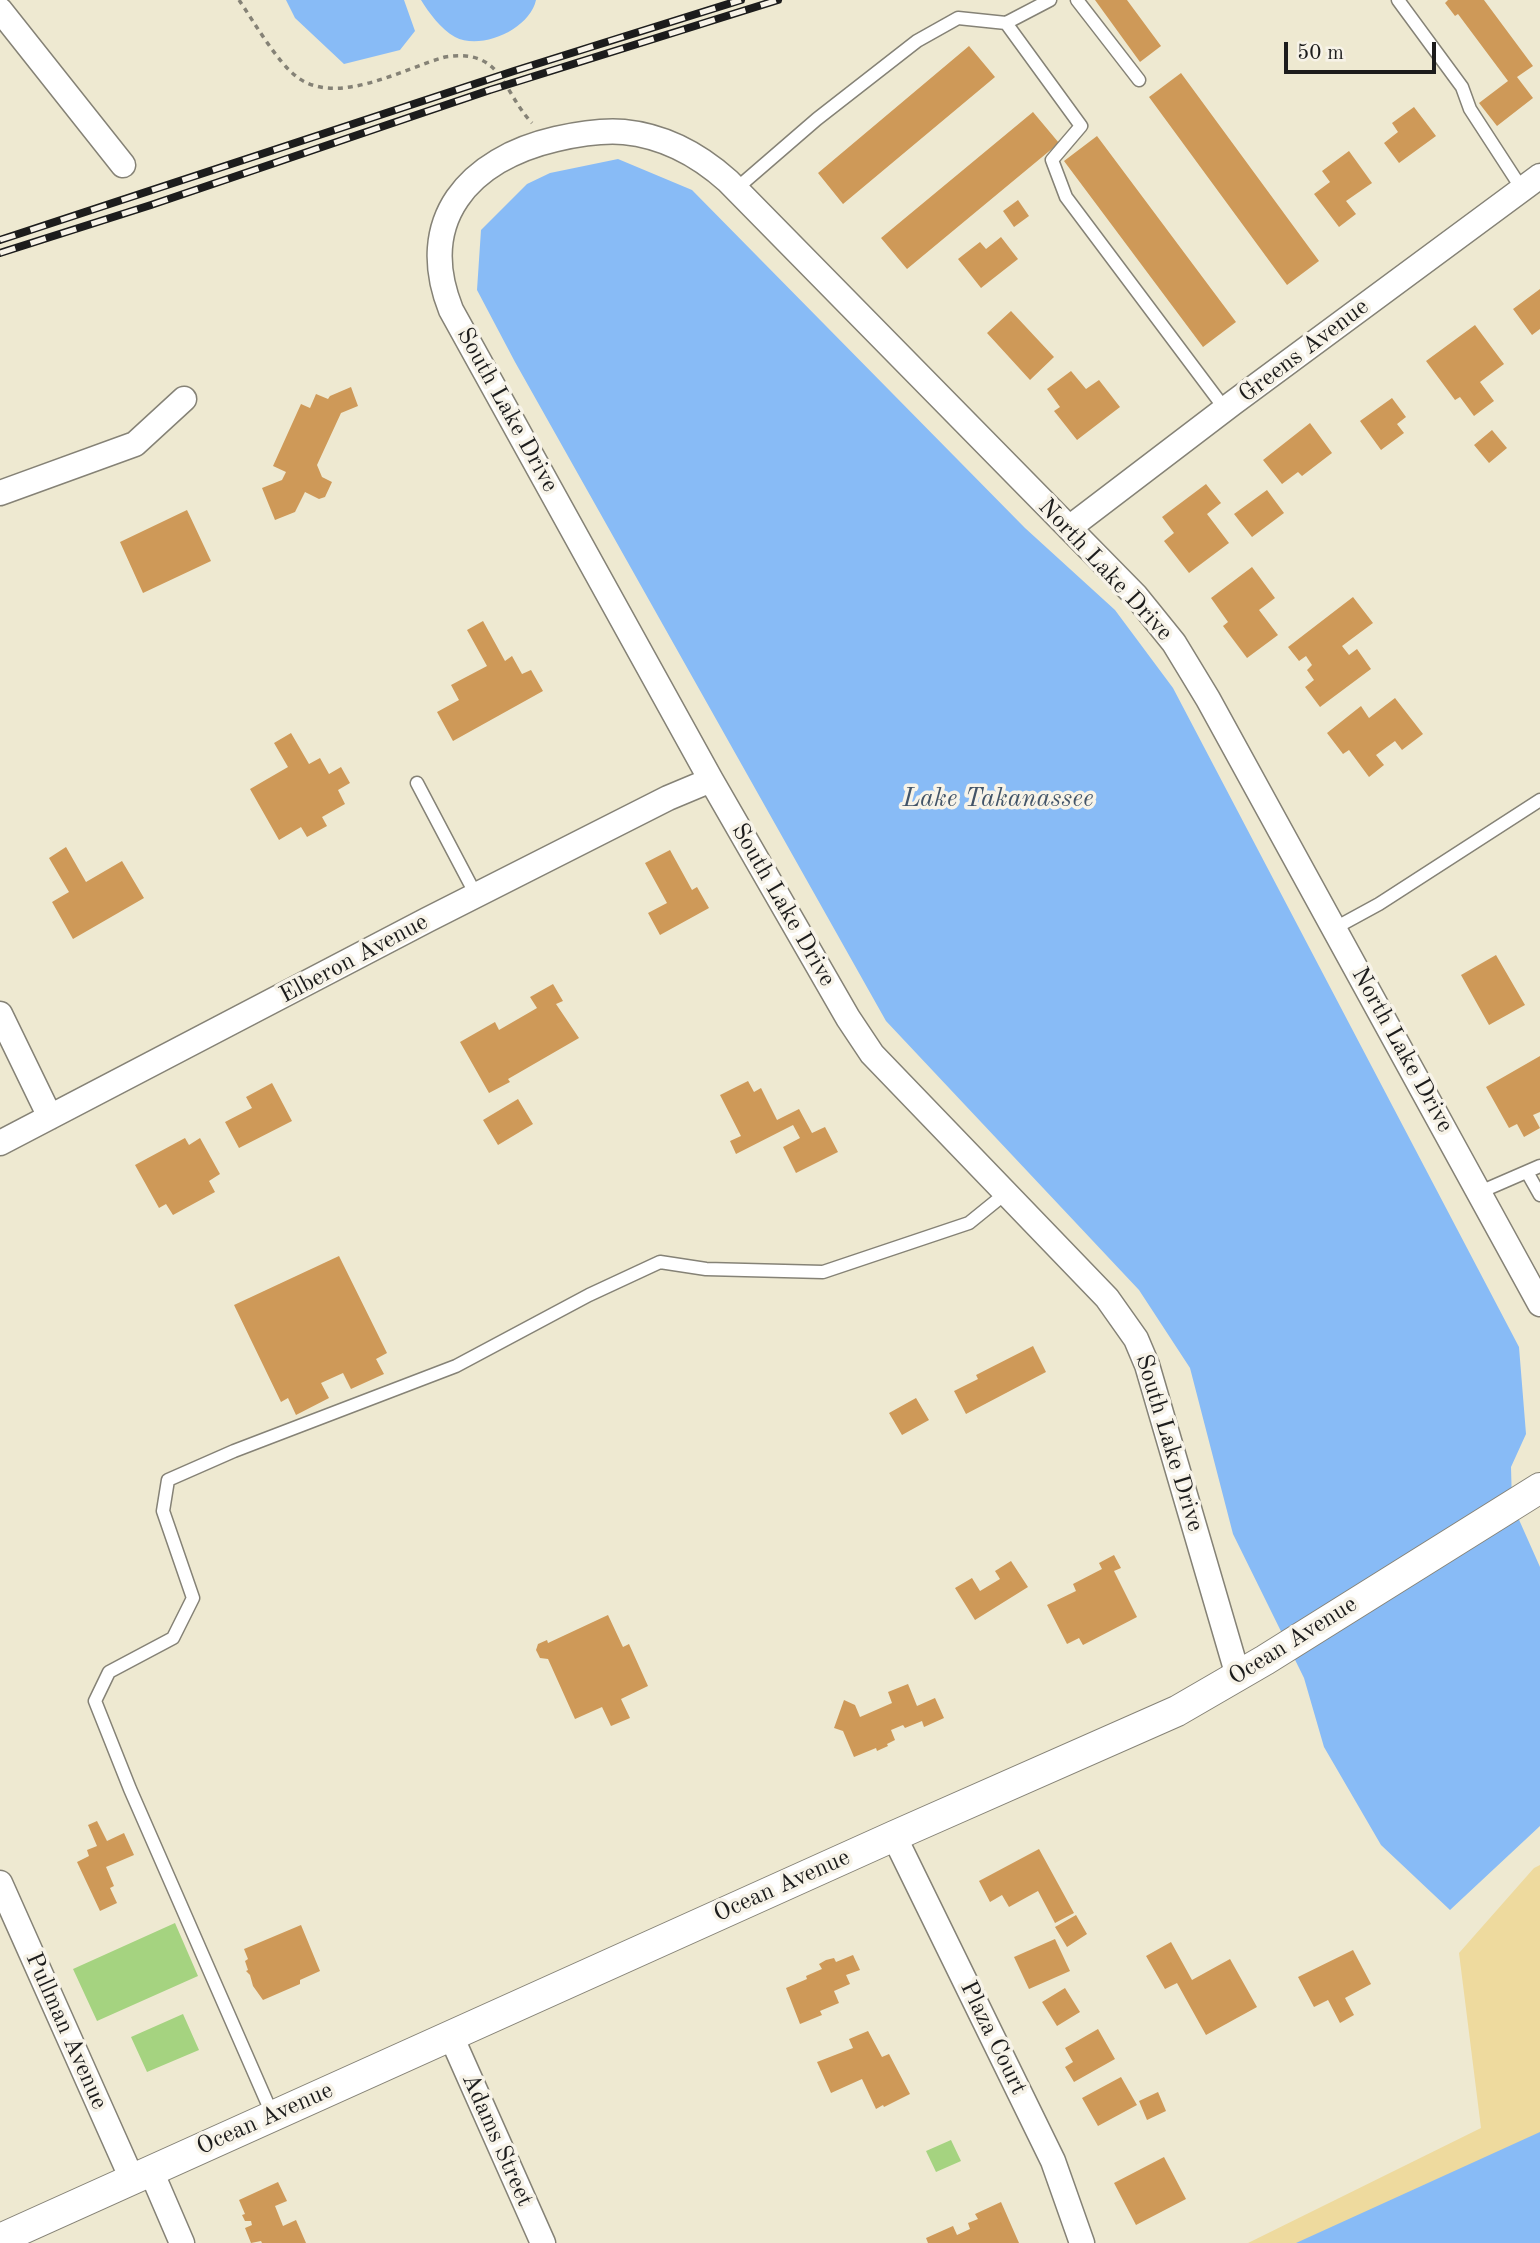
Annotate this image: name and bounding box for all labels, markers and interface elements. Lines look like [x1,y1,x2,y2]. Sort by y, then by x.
scale bar [1288,28,1440,72]
text: 50 m [1297,43,1344,64]
street label: Greens Avenue [1233,293,1375,409]
street label: South Lake Drive [450,323,564,497]
street label: North Lake Drive [1032,493,1178,647]
water label: Lake Takanassee [902,783,1094,815]
street label: South Lake Drive [725,818,841,992]
street label: Elberon Avenue [275,908,433,1010]
street label: North Lake Drive [1345,962,1459,1138]
street label: South Lake Drive [1128,1351,1210,1535]
street label: Ocean Avenue [1223,1590,1363,1692]
street label: Ocean Avenue [709,1843,855,1929]
street label: Pullman Avenue [18,1948,114,2114]
street label: Plaza Court [953,1976,1033,2100]
street label: Adams Street [455,2069,539,2211]
street label: Ocean Avenue [192,2076,338,2162]

